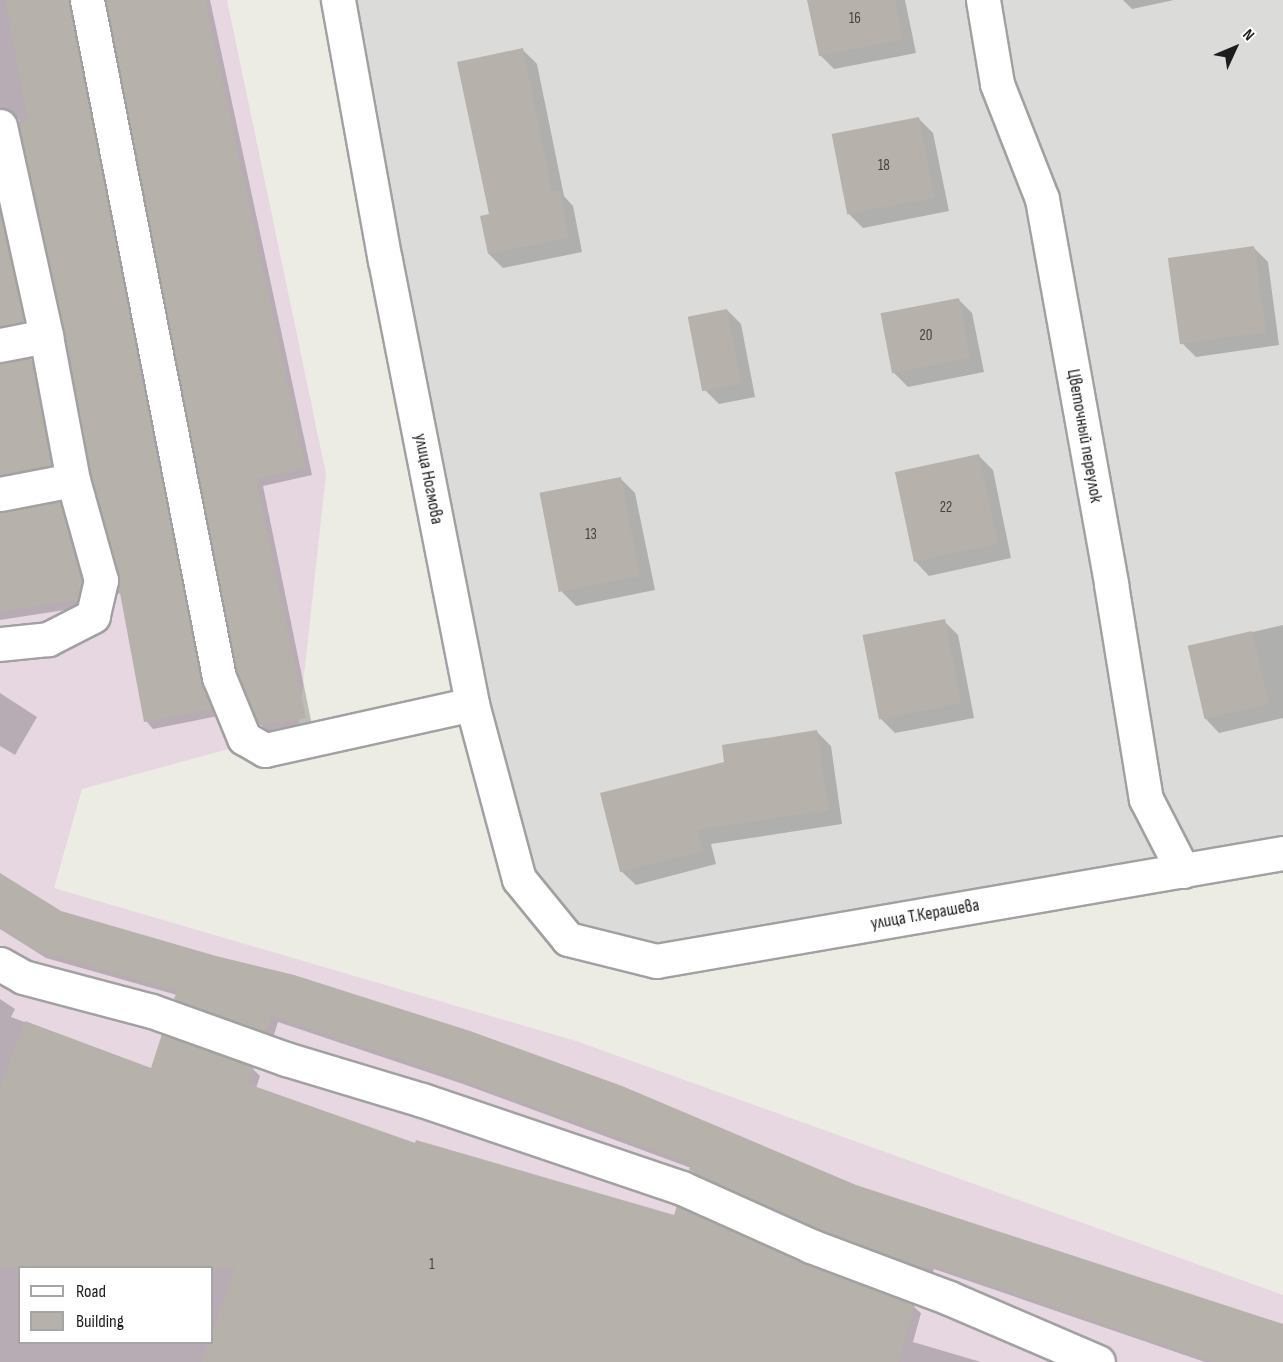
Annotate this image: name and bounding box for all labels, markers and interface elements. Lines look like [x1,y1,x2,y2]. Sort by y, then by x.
house number: 16 [849,10,861,28]
north arrow [1205,18,1265,78]
text: N [1239,25,1258,45]
house number: 18 [878,157,890,175]
house number: 20 [920,327,932,345]
street label: Цветочный переулок [1062,367,1106,505]
street label: улица Ногмова [409,432,447,526]
house number: 22 [940,499,952,517]
house number: 13 [585,526,597,544]
street label: улица Т.Керашева [869,895,981,935]
house number: 1 [429,1256,435,1274]
legend [18,1266,213,1344]
text: Road [76,1281,106,1302]
text: Building [76,1311,124,1332]

